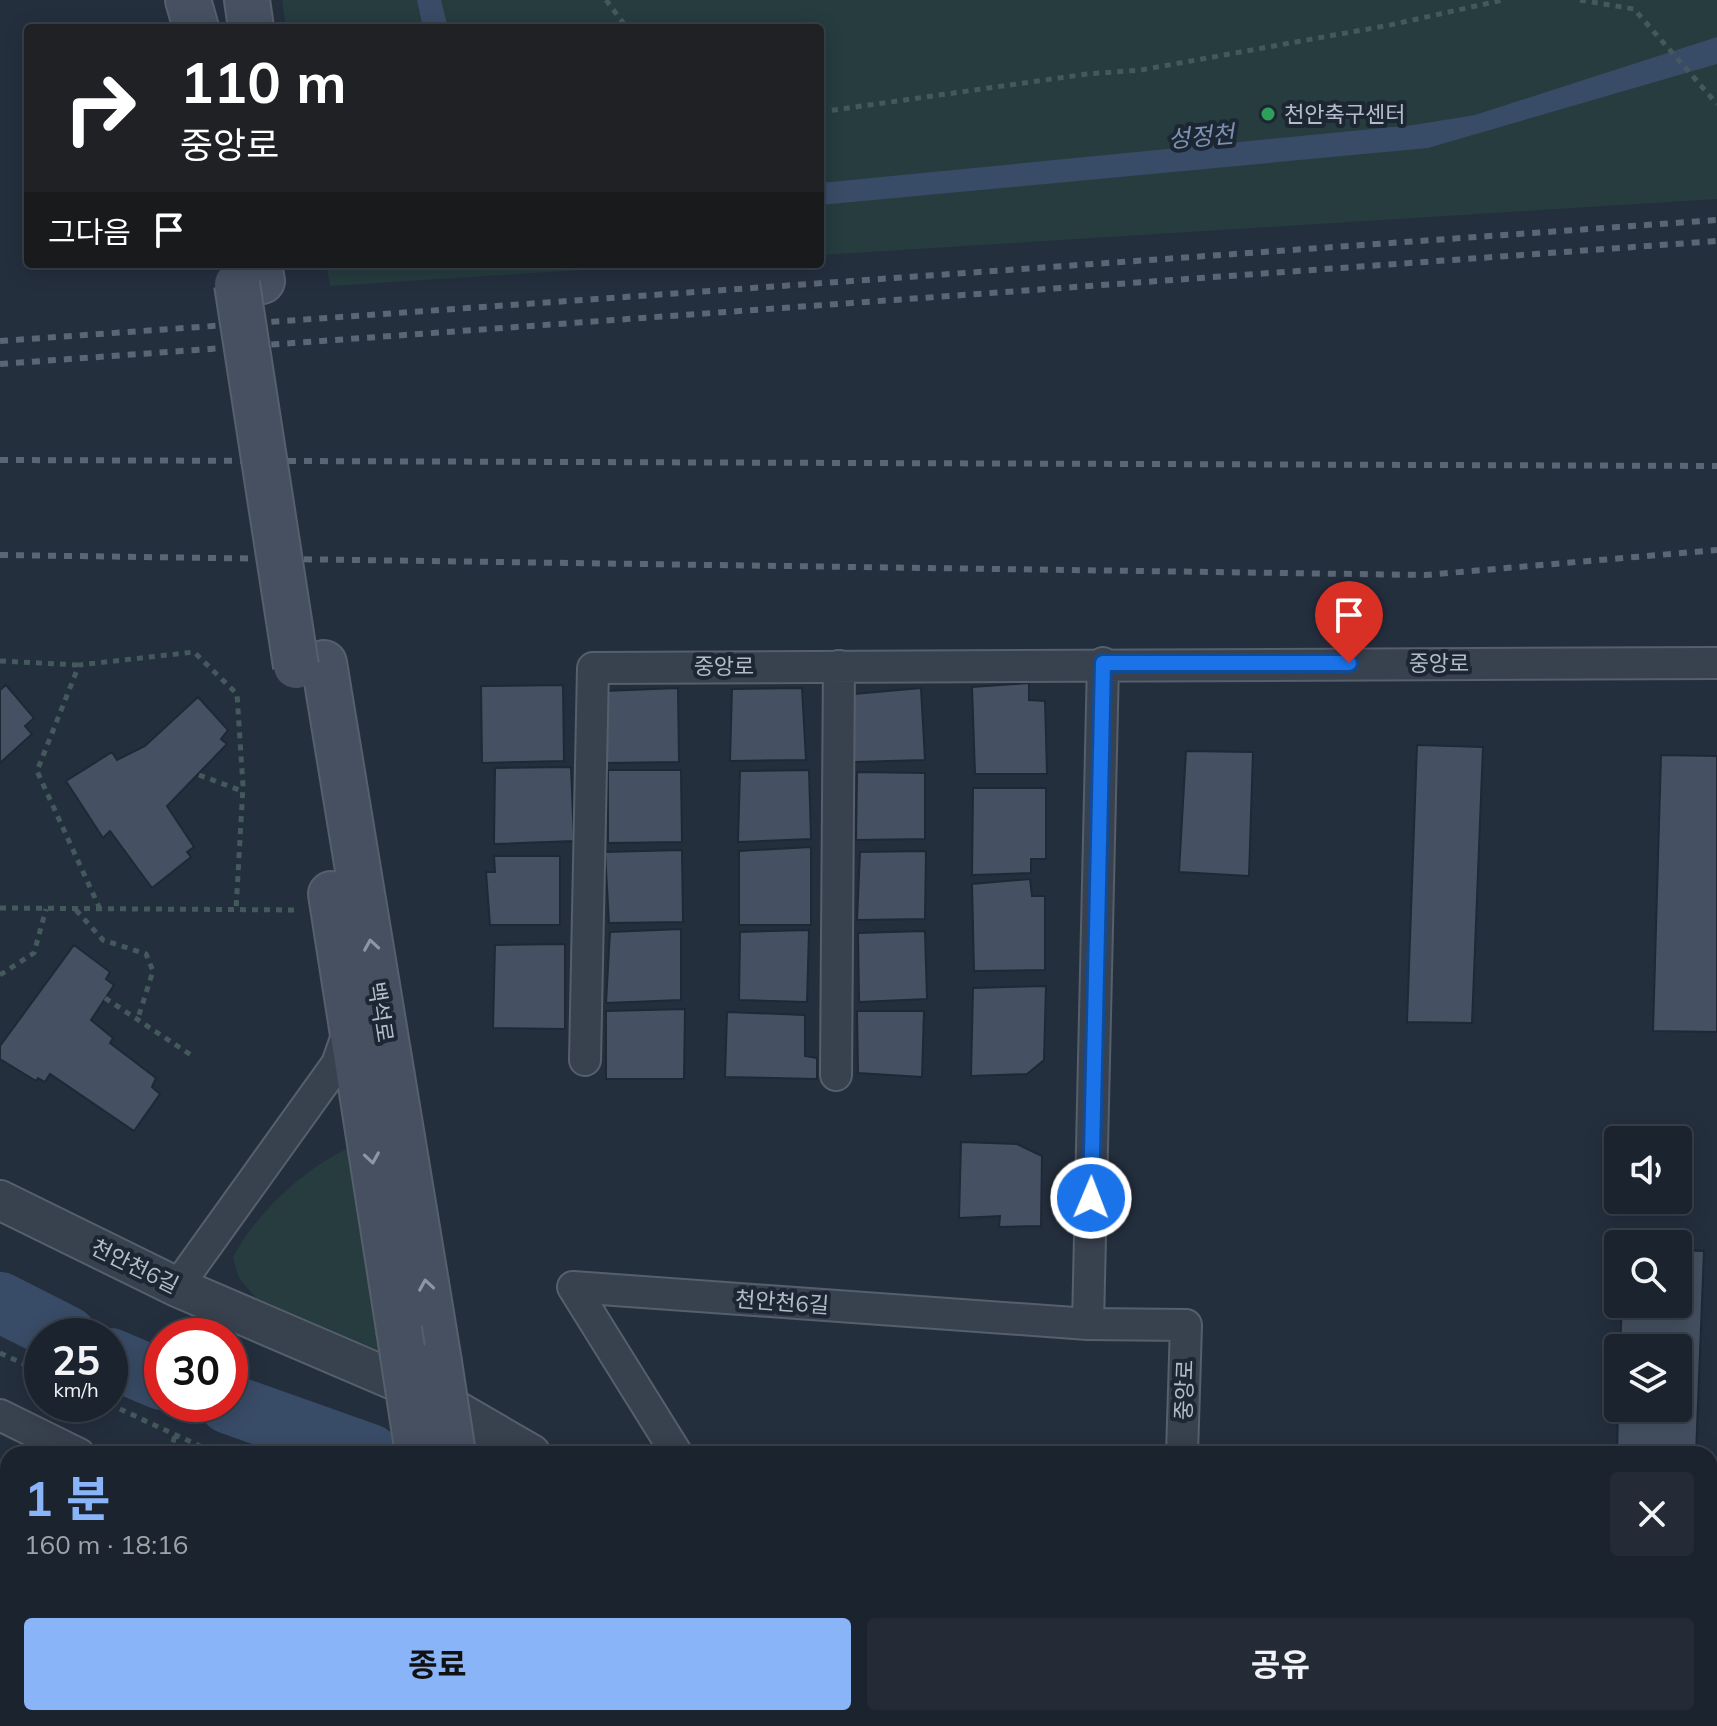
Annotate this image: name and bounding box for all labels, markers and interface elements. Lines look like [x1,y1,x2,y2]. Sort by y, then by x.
text: 110 m [180,47,347,117]
icon: right [48,56,152,160]
place label: 천안축구센터 [1284,100,1405,128]
marker: 천안축구센터 [1259,105,1277,123]
water label: 성정천 [1167,118,1238,154]
text: 중앙로 [180,122,279,167]
icon: arrive [147,208,191,252]
text: 그다음 [48,213,131,251]
pin [1315,581,1383,663]
icon: arrive [1327,593,1371,637]
street label: 중앙로 [1409,649,1469,677]
street label: 중앙로 [694,652,754,680]
one-way arrow [363,938,380,952]
street label: 백석로 [362,980,400,1044]
map controls [1604,1126,1692,1422]
button: sound [1604,1126,1692,1214]
one-way arrow [363,1152,380,1165]
position arrow [1049,1156,1133,1240]
button: search [1604,1230,1692,1318]
street label: 천안천6길 [87,1233,183,1299]
one-way arrow [418,1278,435,1292]
street label: 천안천6길 [734,1285,830,1319]
speed limit sign: 30 [144,1318,248,1422]
button: layers [1604,1334,1692,1422]
text: 25 [52,1335,100,1385]
street label: 중앙로 [1169,1359,1199,1421]
text: km/h [53,1377,99,1402]
text: 1 분 [24,1468,110,1528]
button: close [1610,1472,1694,1556]
text: 160 m · 18:16 [24,1528,188,1561]
button: 종료 [24,1618,851,1710]
button: 공유 [867,1618,1694,1710]

